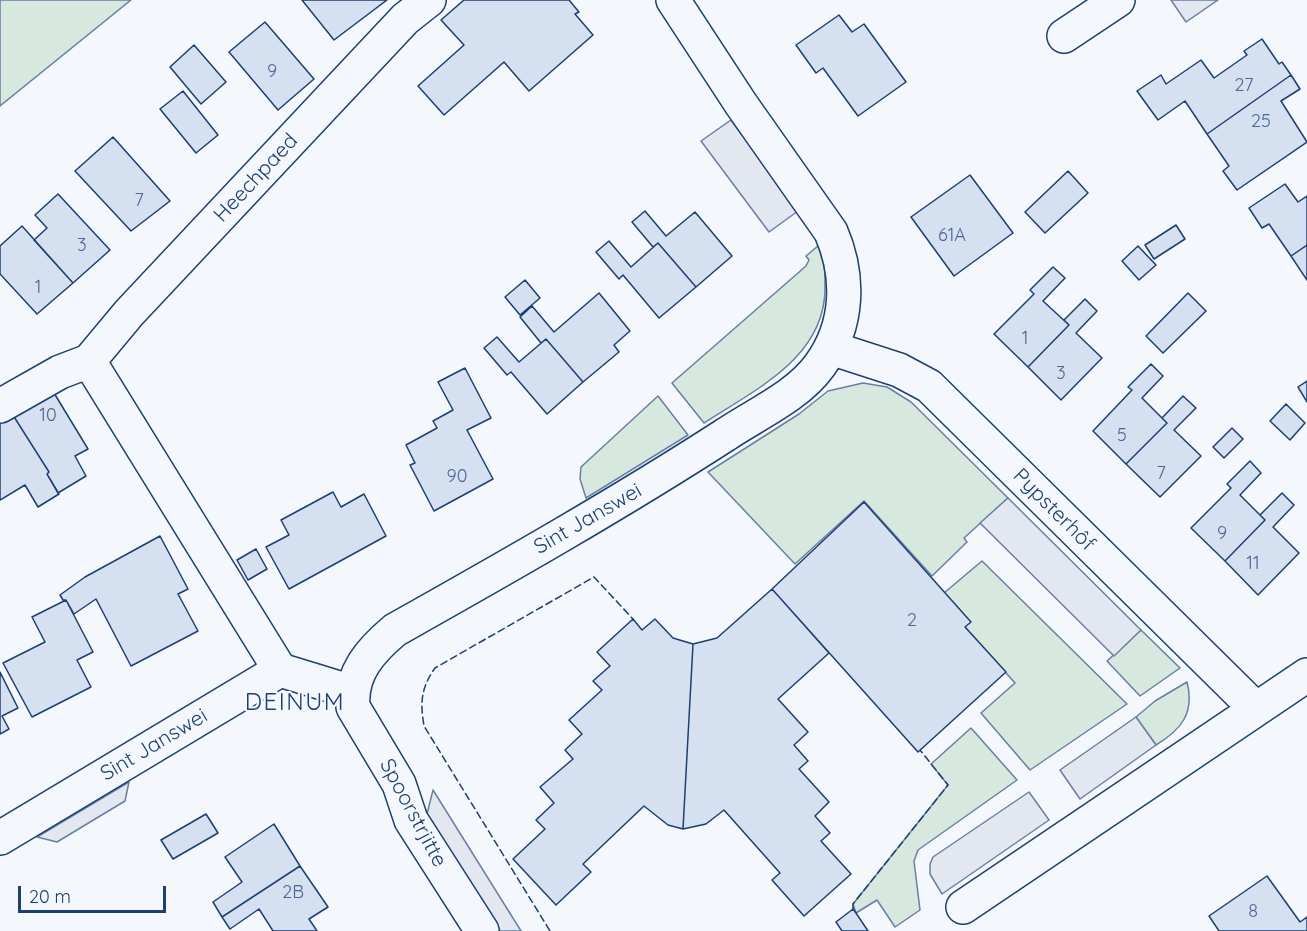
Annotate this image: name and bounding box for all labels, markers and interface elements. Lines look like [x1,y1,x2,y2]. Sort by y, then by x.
house number: 9 [267,61,277,83]
house number: 27 [1235,75,1253,97]
house number: 25 [1251,111,1271,133]
street label: Heechpaed [209,129,303,227]
house number: 7 [134,190,144,212]
house number: 61A [938,225,966,247]
house number: 3 [77,235,87,257]
house number: 1 [35,277,41,299]
house number: 1 [1022,328,1028,350]
house number: 3 [1056,363,1066,385]
house number: 10 [39,405,57,427]
house number: 5 [1117,425,1127,447]
street label: Pypsterhôf [1007,463,1101,557]
house number: 7 [1156,463,1166,485]
house number: 90 [447,466,467,488]
street label: Sint Janswei [530,478,646,560]
house number: 9 [1217,523,1227,545]
house number: 11 [1246,553,1260,575]
house number: 2 [907,610,917,632]
district label: DEINUM [245,689,345,717]
street label: Sint Janswei [96,703,212,787]
street label: Spoorstrjitte [374,755,452,871]
scale bar [21,874,170,912]
house number: 2B [282,882,304,904]
text: 20 m [29,885,71,908]
house number: 8 [1248,901,1258,923]

